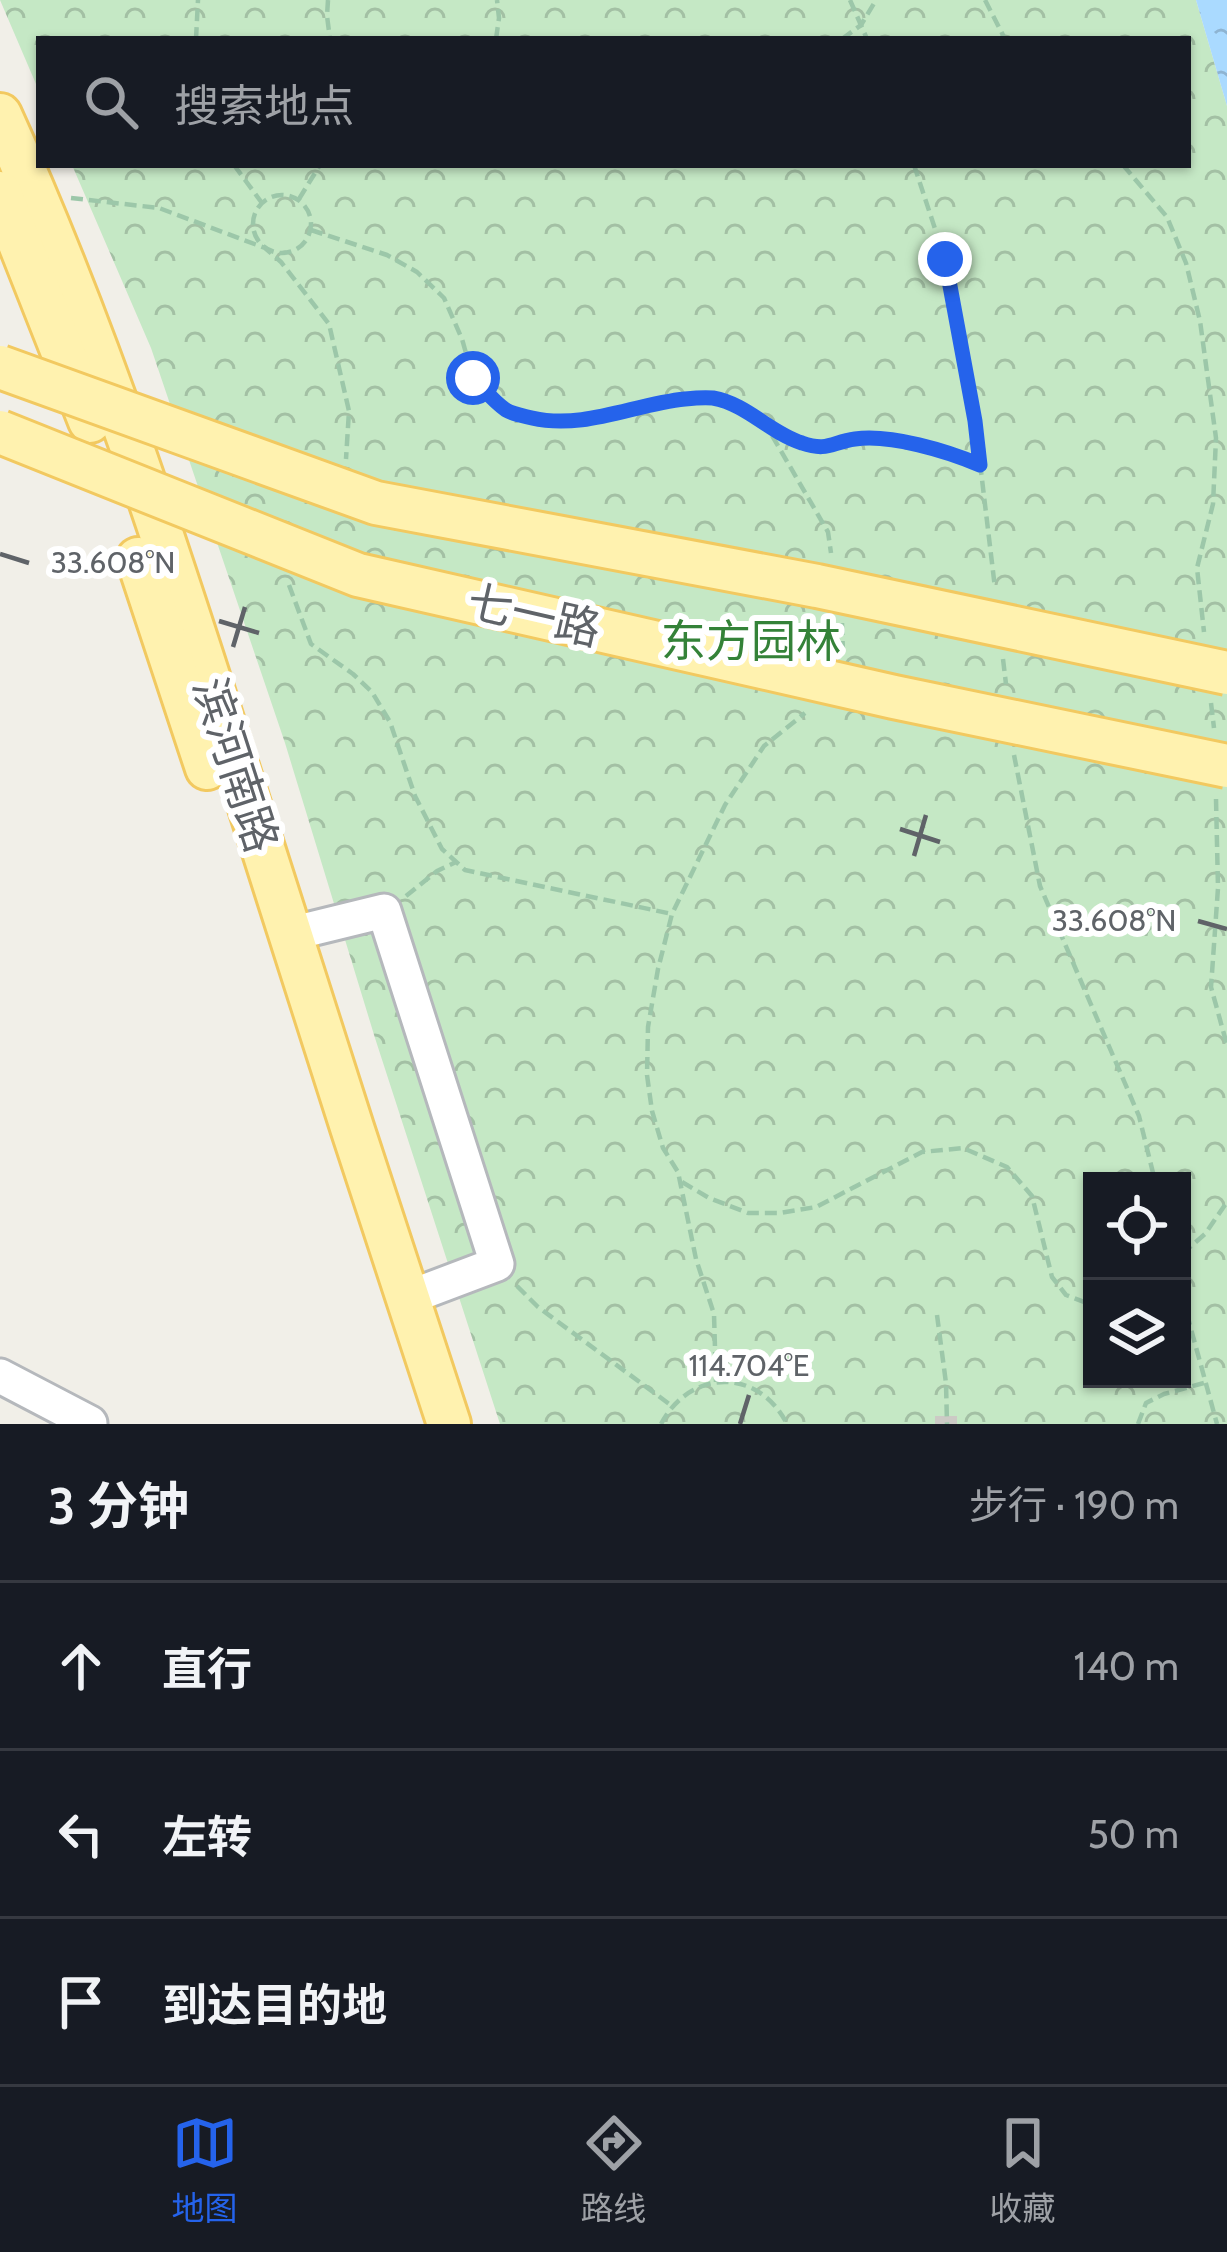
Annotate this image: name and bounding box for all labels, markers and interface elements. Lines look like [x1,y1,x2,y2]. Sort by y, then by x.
search box [36,36,1191,168]
icon: search [78,69,144,135]
text: 搜索地点 [174,79,354,133]
route end [918,232,972,286]
route start [446,351,500,405]
text: 33.608°N [51,544,175,581]
street label: 七一路 [462,574,606,656]
park label: 东方园林 [661,614,841,668]
street label: 滨河南路 [183,671,289,859]
text: 33.608°N [1052,902,1176,939]
map controls [1083,1172,1191,1388]
button: locate [1083,1172,1191,1280]
button: layers [1083,1280,1191,1388]
text: 114.704°E [689,1347,809,1384]
text: 3 分钟 [48,1475,189,1537]
text: 步行 · 190 m [969,1481,1179,1529]
icon: ahead [48,1633,114,1699]
text: 直行 [162,1642,252,1696]
text: 140 m [1074,1642,1179,1690]
icon: left [48,1801,114,1867]
text: 左转 [162,1810,252,1864]
text: 50 m [1088,1810,1179,1858]
icon: arrive [48,1969,114,2035]
text: 到达目的地 [162,1978,387,2032]
tab: 地图 [172,2110,238,2230]
tab: 路线 [581,2110,647,2230]
tab: 收藏 [990,2110,1056,2230]

